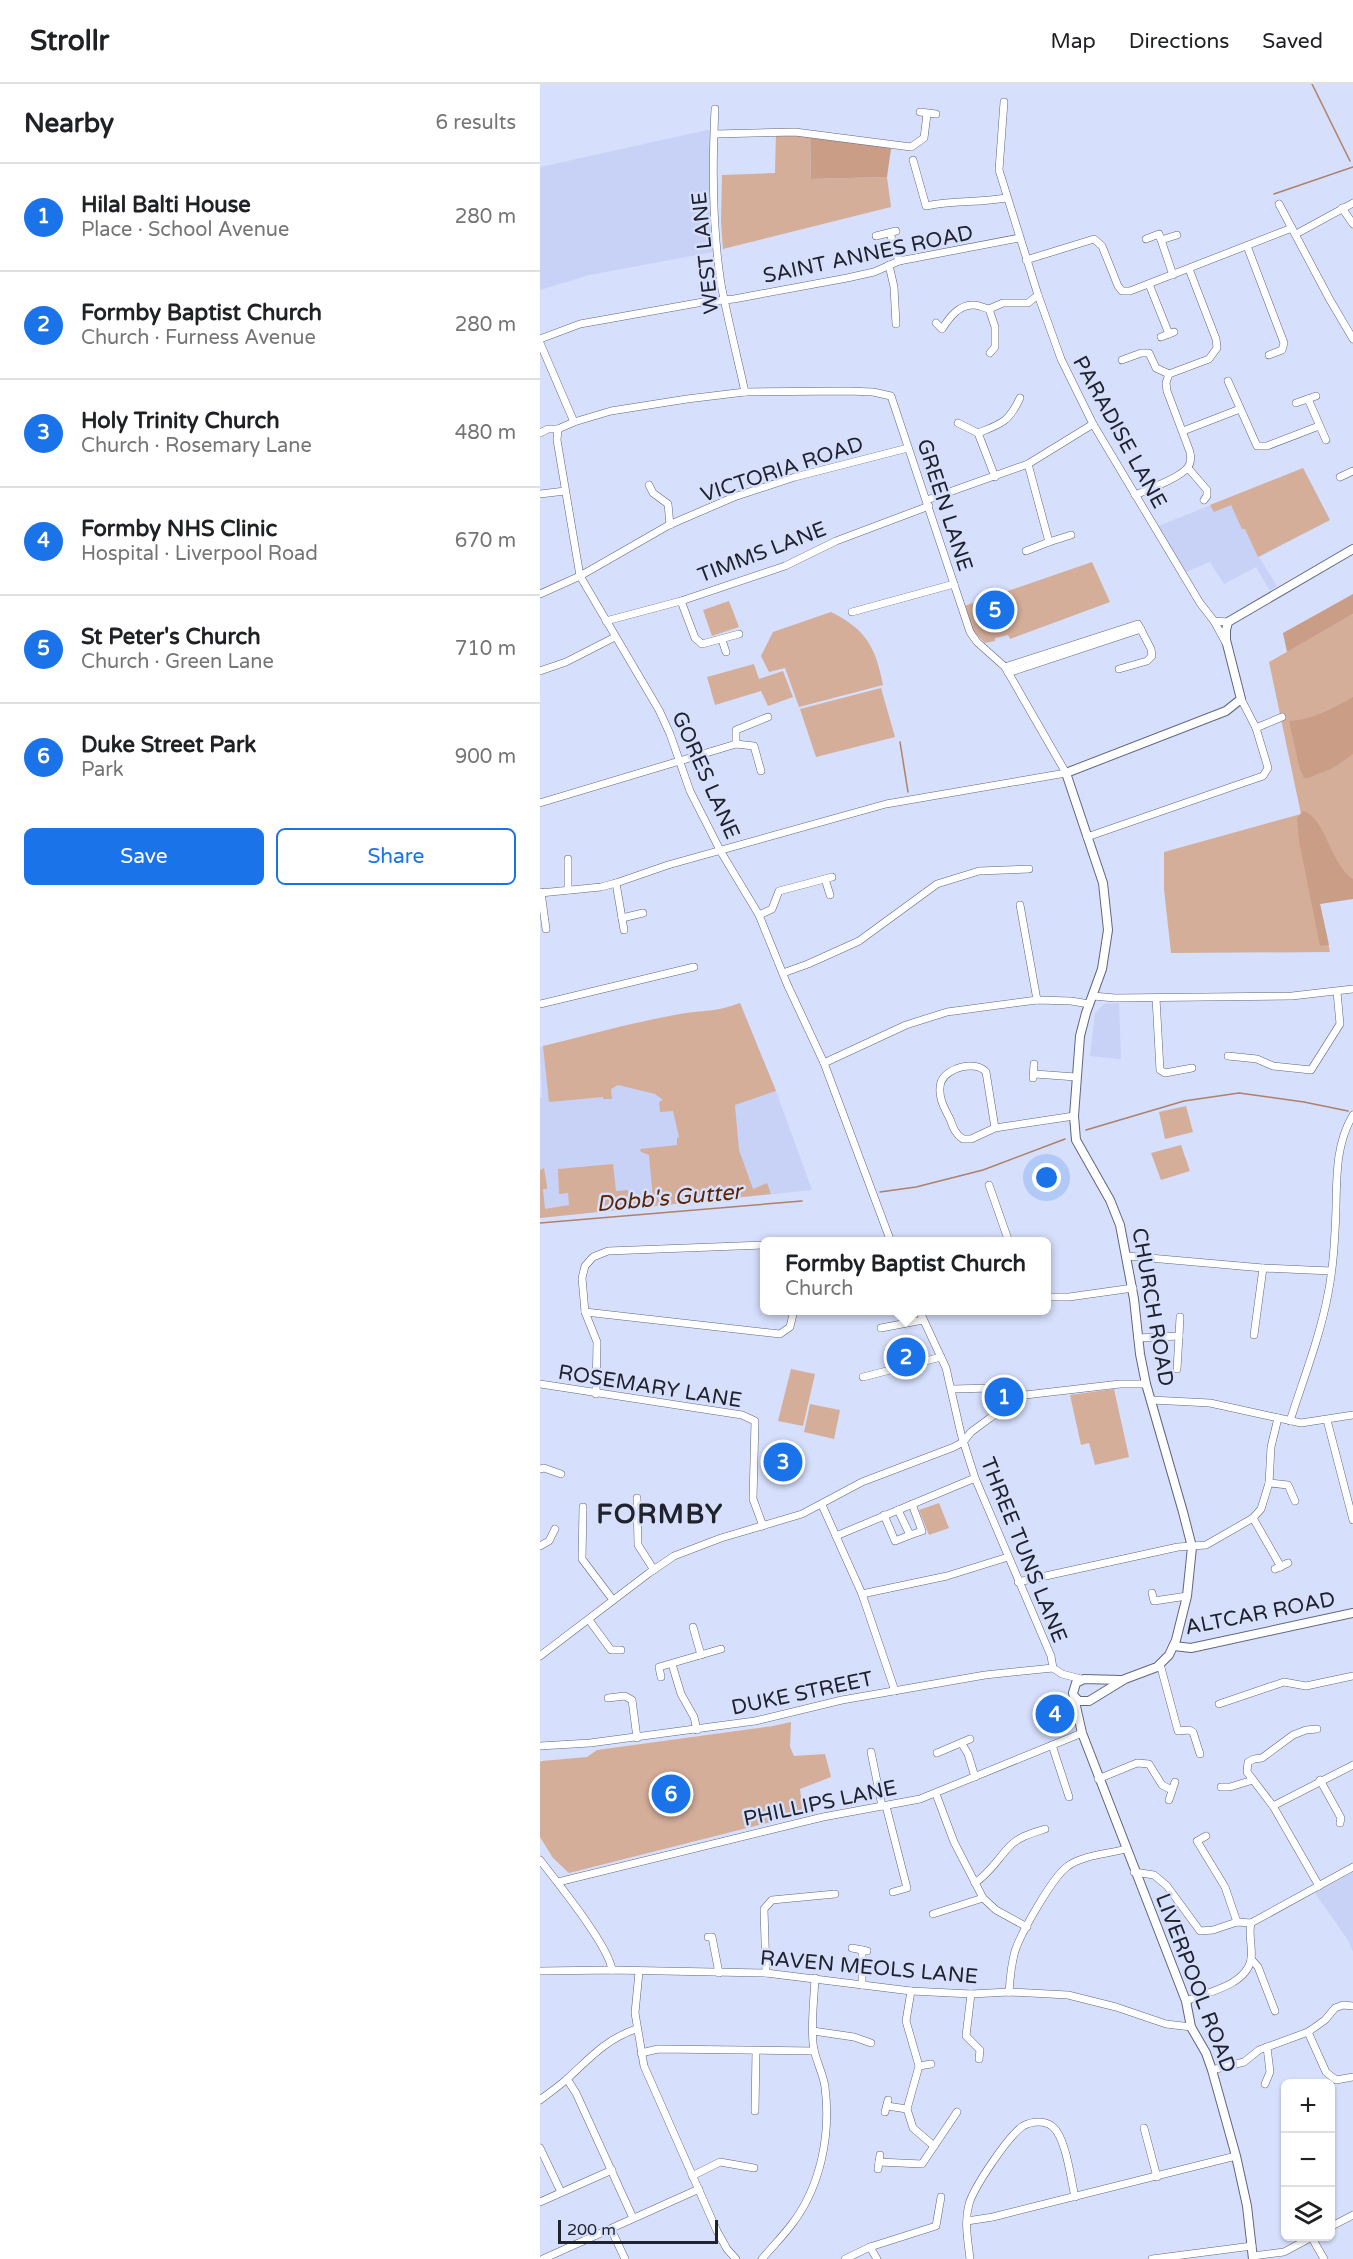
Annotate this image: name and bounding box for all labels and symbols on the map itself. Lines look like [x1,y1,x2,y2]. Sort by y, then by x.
street label: WEST LANE [687,191,724,315]
street label: SAINT ANNES ROAD [761,220,975,289]
street label: PARADISE LANE [1067,352,1172,513]
street label: VICTORIA ROAD [698,431,867,508]
street label: GREEN LANE [911,436,978,574]
street label: TIMMS LANE [695,517,830,588]
pin: 5 [976,588,1014,632]
street label: GORES LANE [666,707,745,843]
your location [1032,1163,1061,1192]
water label: Dobb's Gutter [595,1178,745,1217]
street label: CHURCH ROAD [1126,1226,1179,1388]
pin: 2 [886,1334,926,1380]
street label: ROSEMARY LANE [556,1360,744,1413]
pin: 1 [984,1374,1024,1420]
pin: 3 [764,1440,802,1484]
street label: THREE TUNS LANE [975,1454,1072,1646]
district label: FORMBY [596,1498,724,1531]
street label: ALTCAR ROAD [1183,1587,1337,1640]
street label: DUKE STREET [729,1666,875,1721]
pin: 4 [1036,1692,1074,1736]
pin: 6 [652,1772,690,1816]
street label: PHILLIPS LANE [741,1775,899,1832]
street label: LIVERPOOL ROAD [1150,1890,1241,2076]
street label: RAVEN MEOLS LANE [759,1946,979,1989]
scale bar [558,2217,718,2244]

